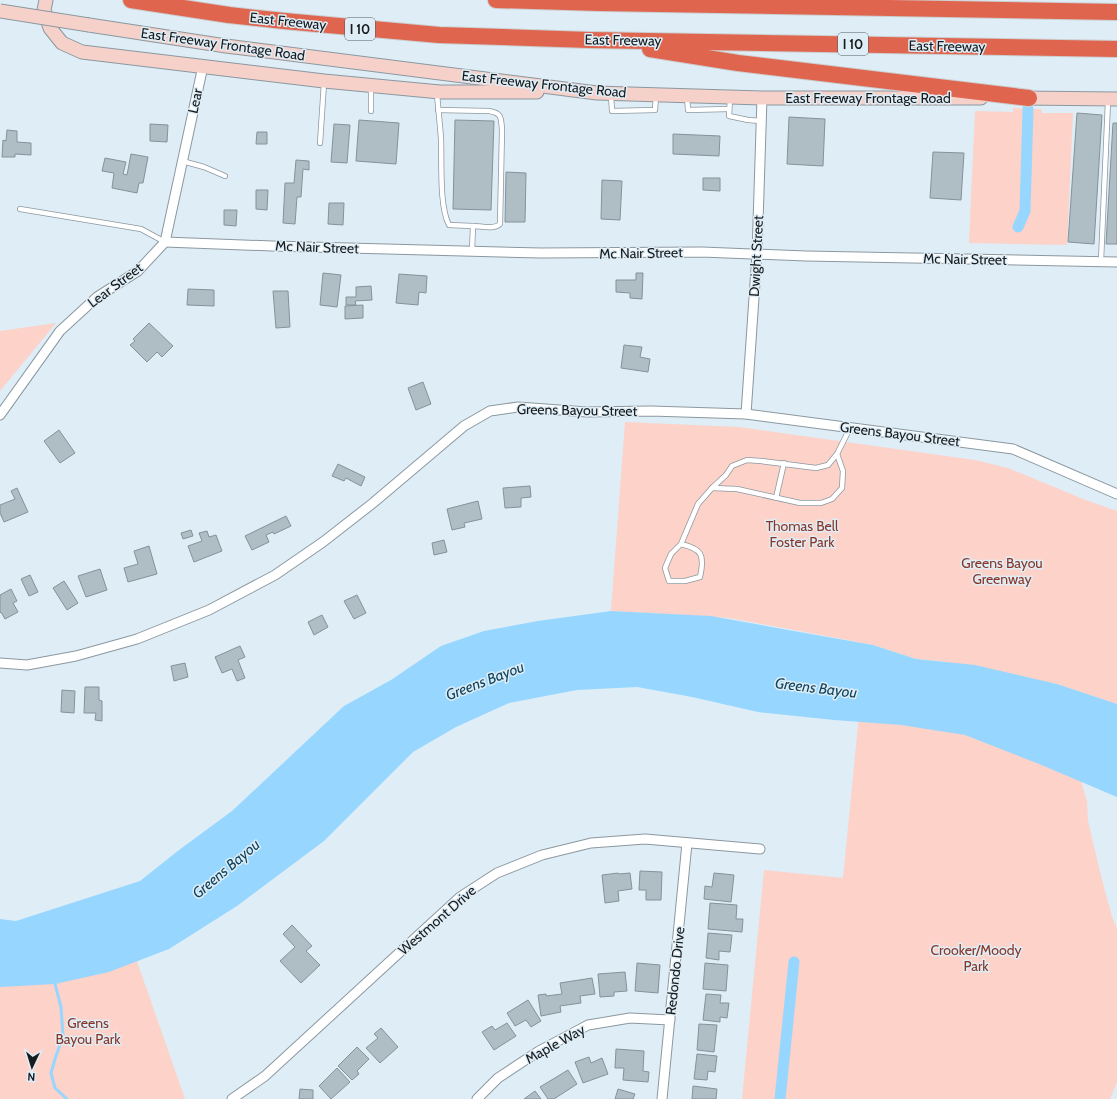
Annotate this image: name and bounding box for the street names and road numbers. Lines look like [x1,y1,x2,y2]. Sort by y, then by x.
street label: East Freeway [249,8,327,34]
road number: I 10 [345,18,375,40]
street label: East Freeway Frontage Road [140,24,306,64]
street label: East Freeway [584,30,662,50]
road number: I 10 [838,33,868,55]
street label: East Freeway [908,36,986,56]
street label: East Freeway Frontage Road [461,66,627,102]
street label: Lear [184,86,207,115]
street label: East Freeway Frontage Road [785,89,951,107]
street label: Dwight Street [745,215,767,297]
street label: Mc Nair Street [275,237,359,257]
street label: Mc Nair Street [599,243,683,263]
street label: Mc Nair Street [923,249,1007,269]
street label: Lear Street [84,258,146,312]
street label: Greens Bayou Street [517,400,638,420]
street label: Greens Bayou Street [839,418,961,450]
street label: Westmont Drive [394,881,480,959]
street label: Redondo Drive [661,926,689,1016]
street label: Maple Way [522,1020,588,1068]

